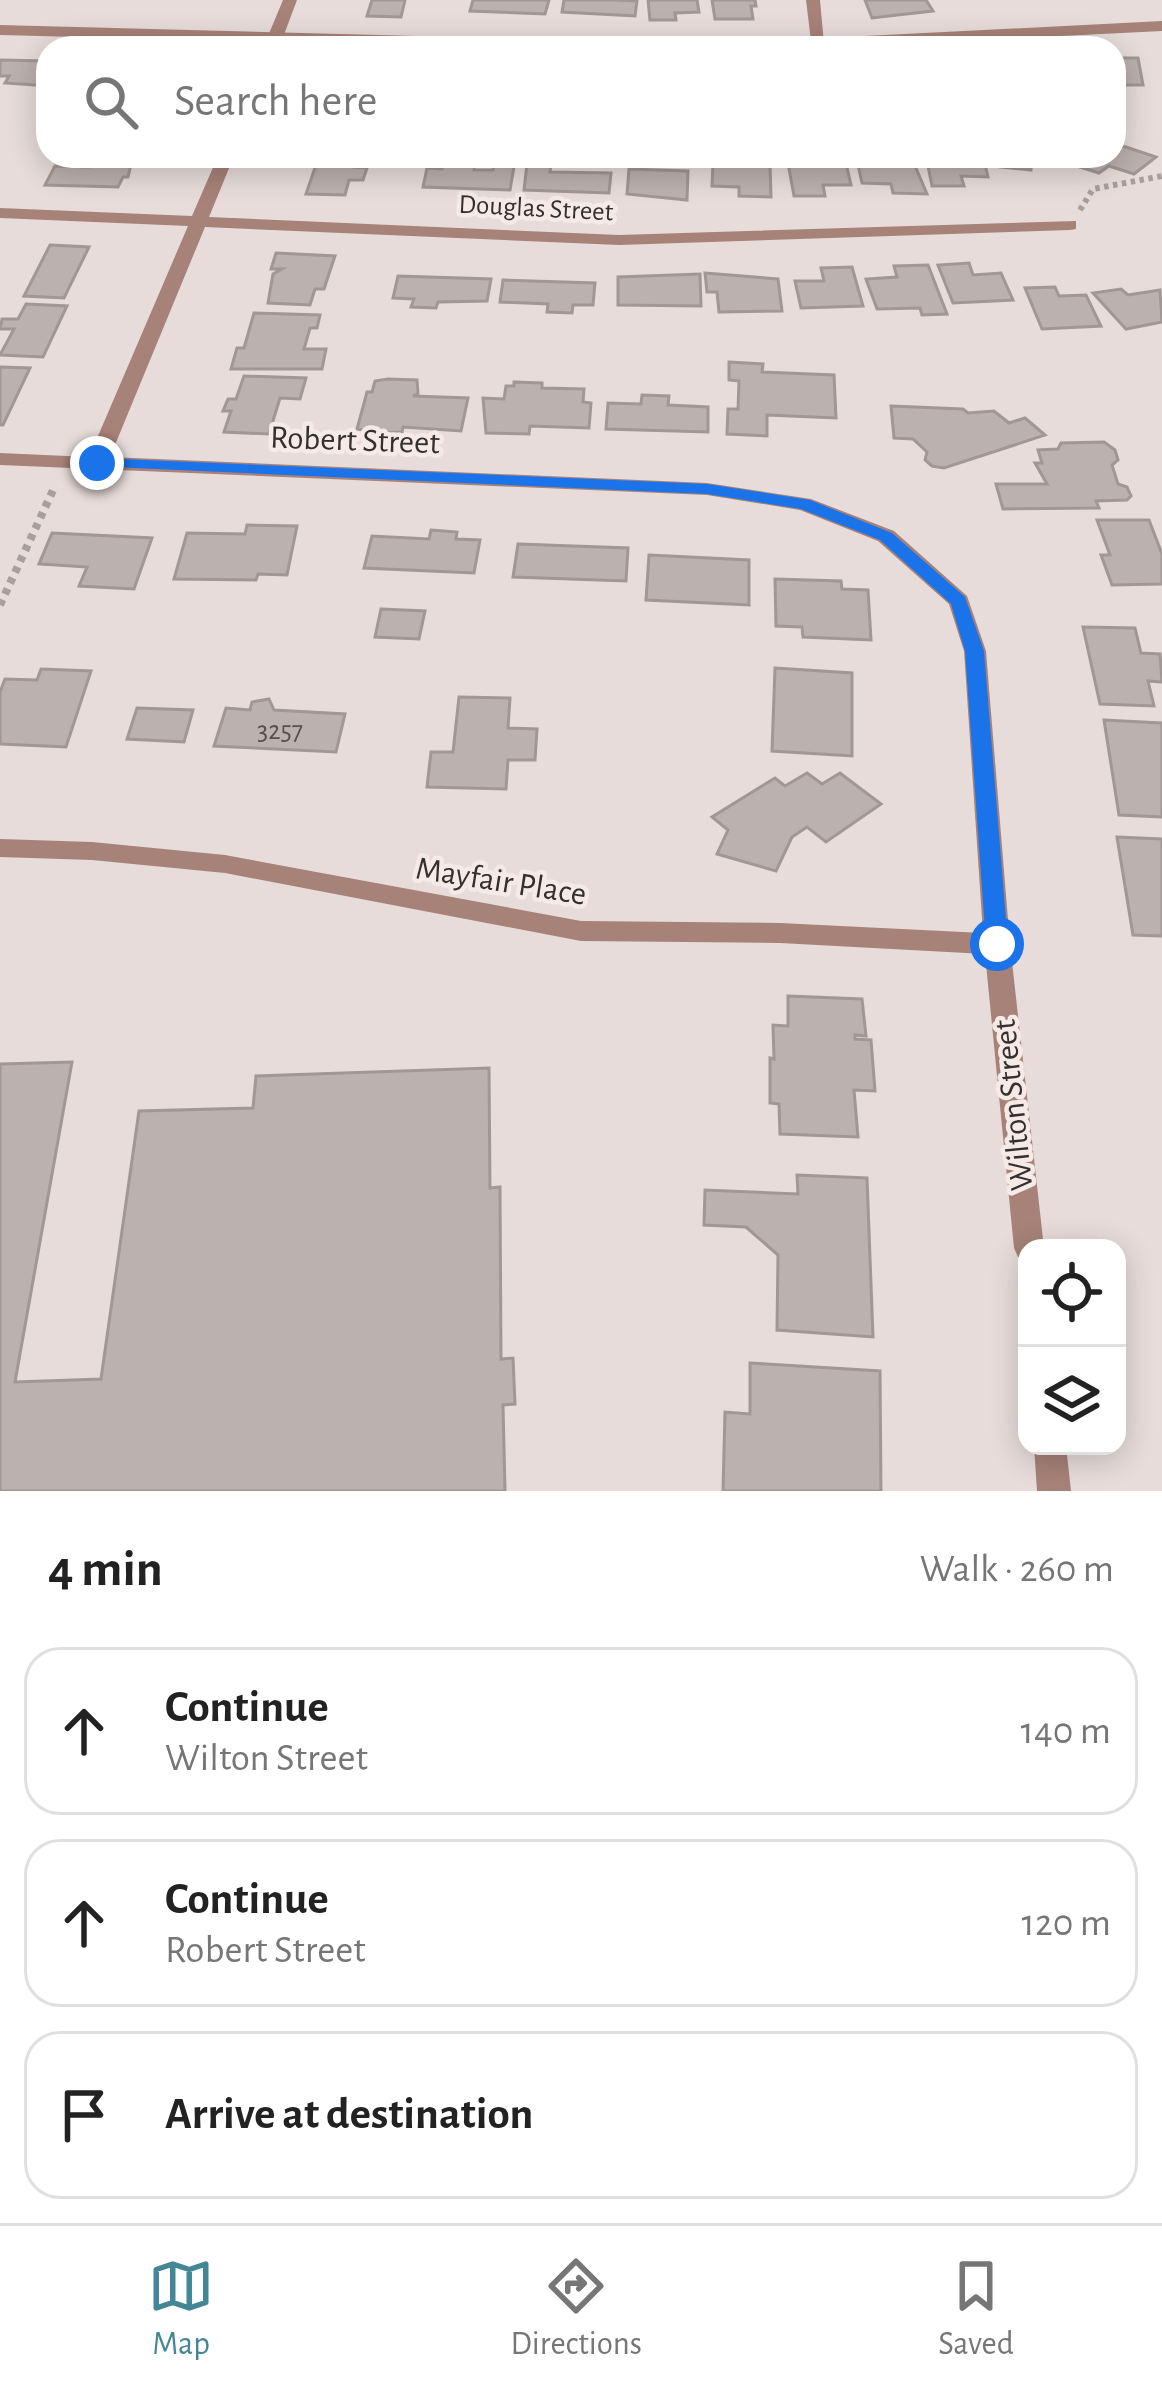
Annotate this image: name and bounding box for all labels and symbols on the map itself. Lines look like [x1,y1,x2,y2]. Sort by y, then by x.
street label: Douglas Street [458,190,614,226]
street label: Robert Street [270,422,441,460]
route end [70,436,124,490]
house number: 3257 [257,717,303,744]
street label: Mayfair Place [413,852,589,912]
route start [970,917,1024,971]
street label: Wilton Street [989,1017,1039,1192]

